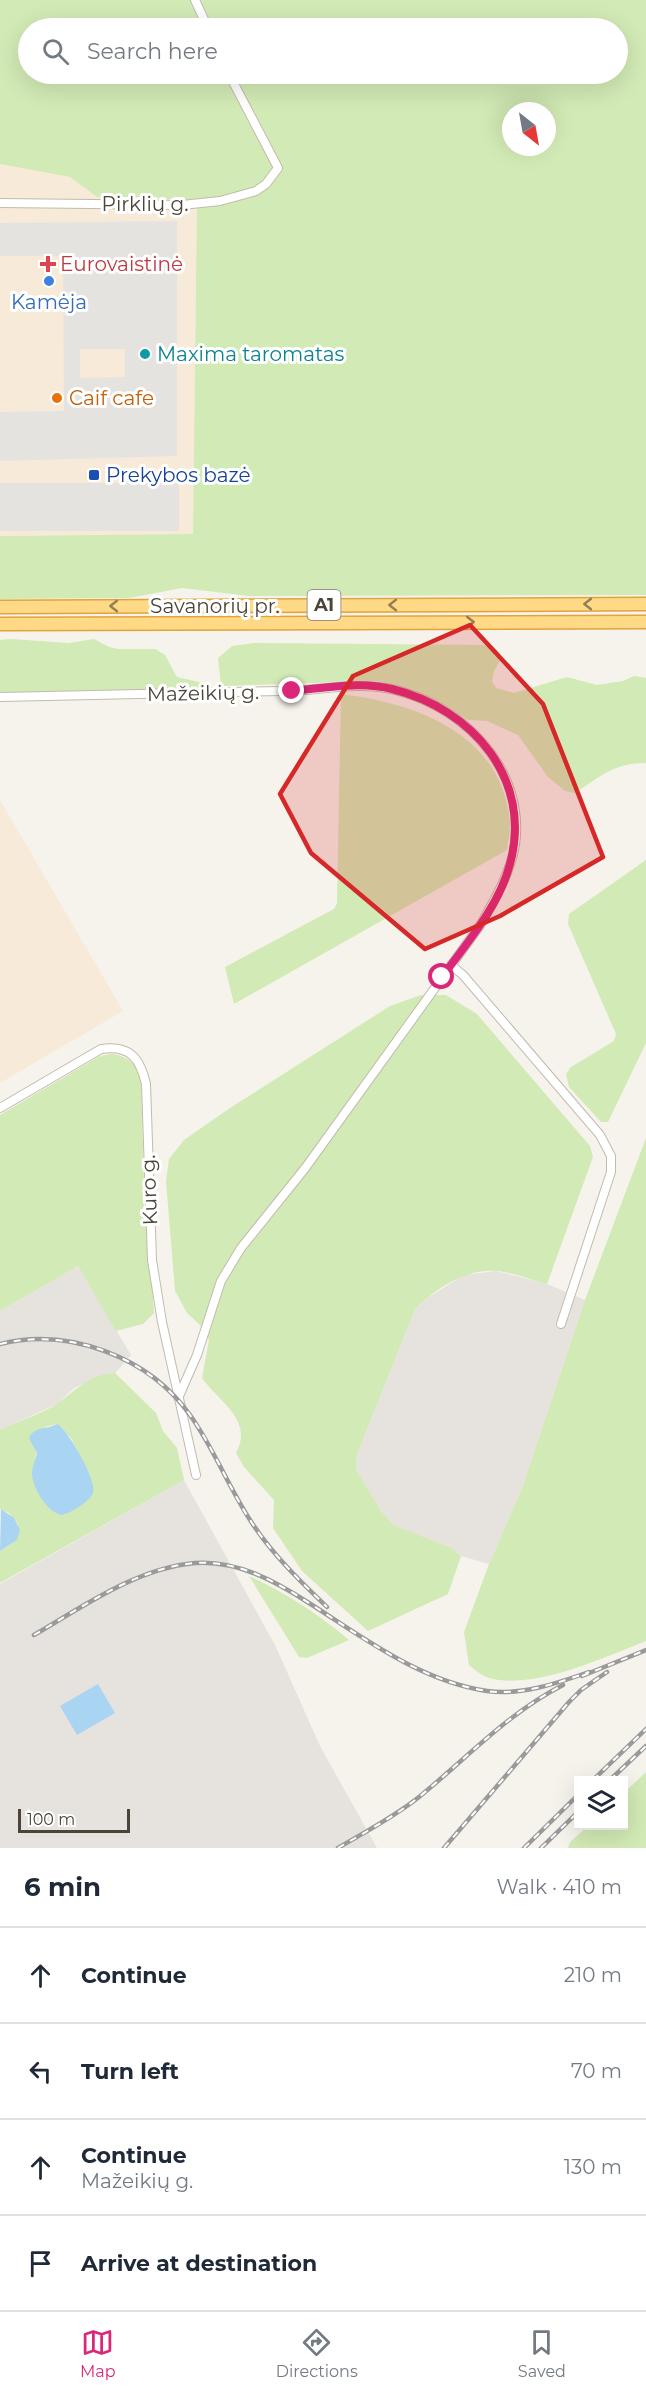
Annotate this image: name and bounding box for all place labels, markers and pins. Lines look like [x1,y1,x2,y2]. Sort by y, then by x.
place label: Eurovaistinė [60,252,183,276]
marker: Eurovaistinė [41,257,55,271]
marker: Kamėja [42,274,56,288]
place label: Kamėja [11,290,87,314]
place label: Maxima taromatas [157,342,345,366]
marker: Maxima taromatas [138,347,152,361]
place label: Caif cafe [69,386,154,410]
marker: Caif cafe [50,391,64,405]
place label: Prekybos bazė [106,463,251,487]
marker: Prekybos bazė [87,468,101,482]

